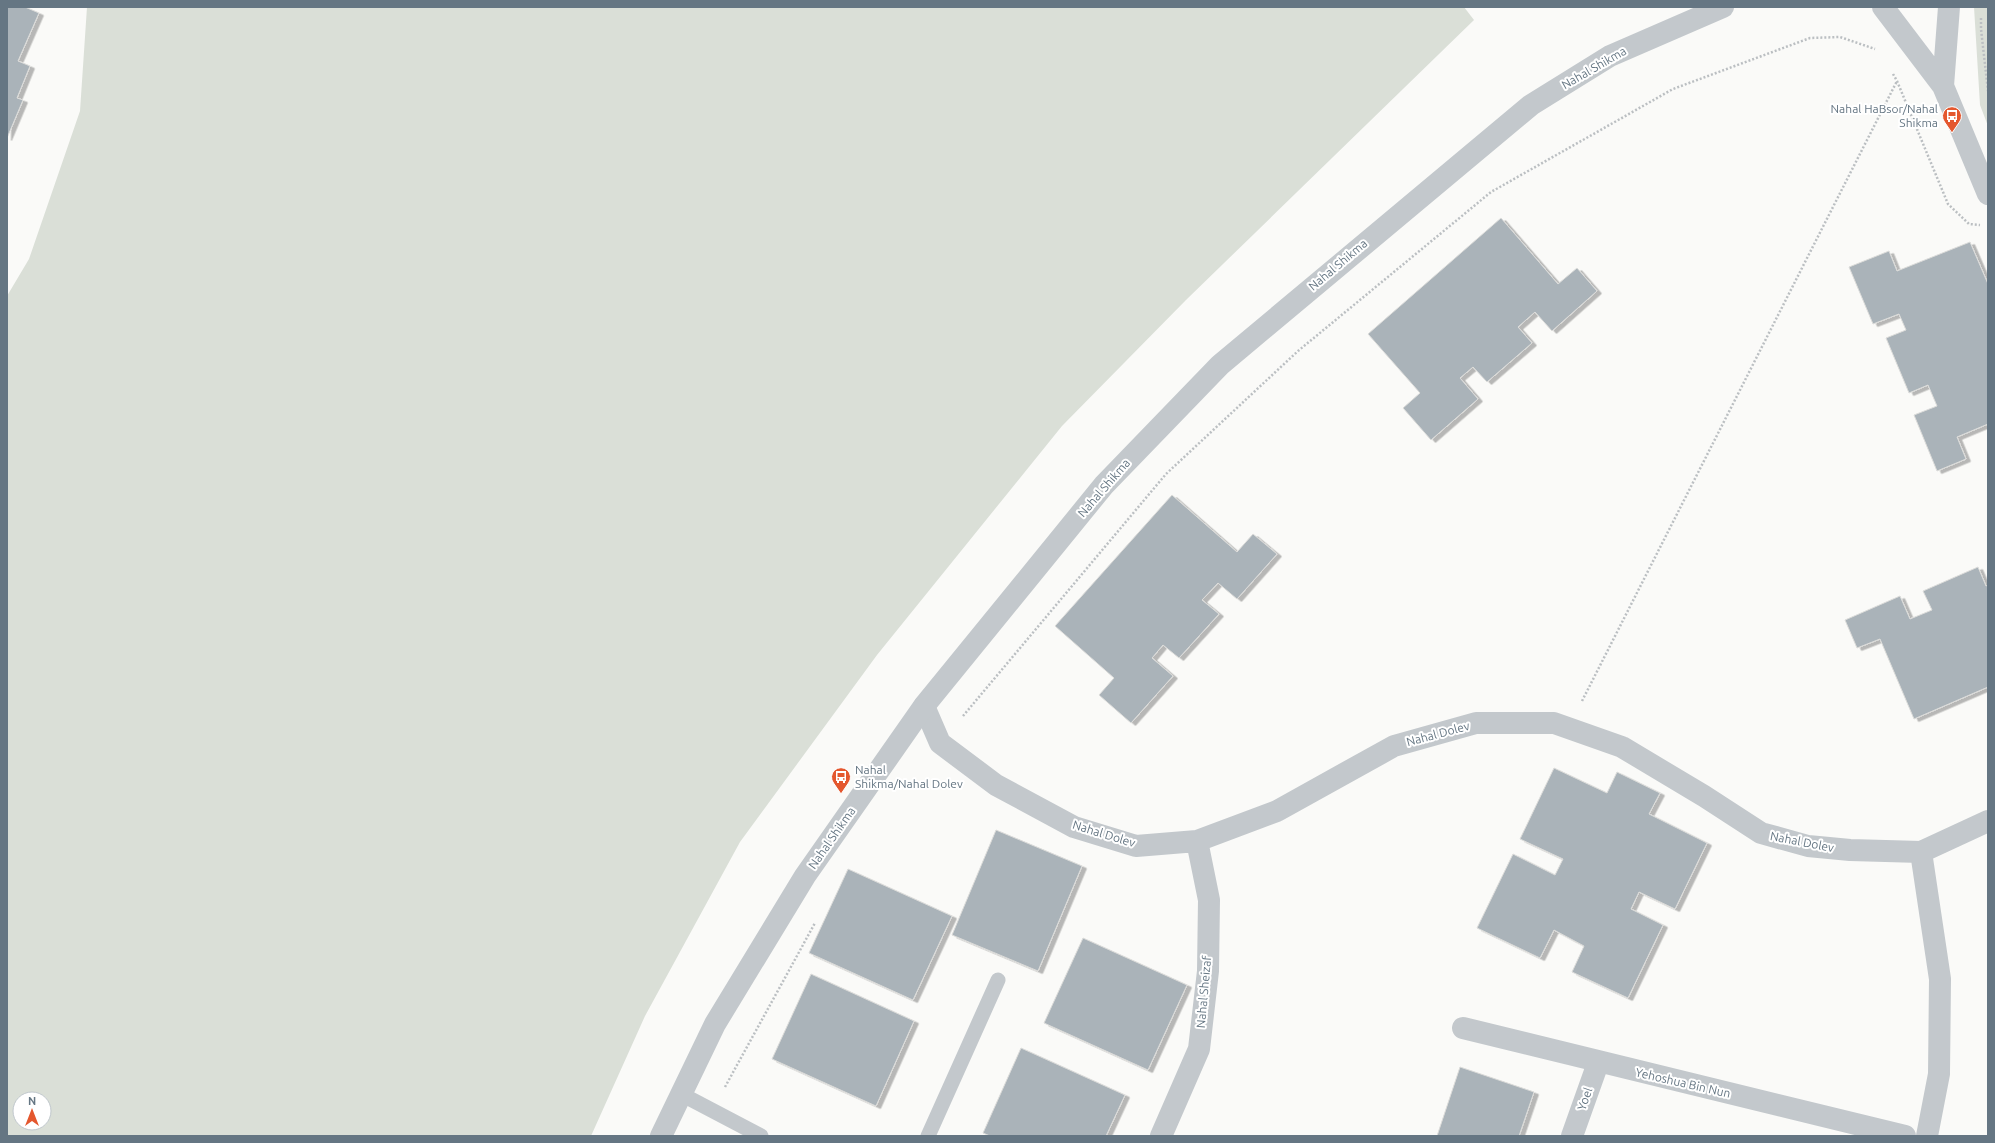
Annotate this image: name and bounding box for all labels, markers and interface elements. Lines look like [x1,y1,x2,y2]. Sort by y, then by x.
street label: Nahal Shikma [1559,44,1628,91]
place label: Nahal HaBsor/Nahal Shikma [1831,102,1938,129]
bus stop icon: Nahal HaBsor/Nahal Shikma [1941,105,1963,133]
street label: Nahal Shikma [1306,236,1370,293]
street label: Nahal Shikma [1075,456,1132,519]
street label: Nahal Dolev [1405,719,1471,748]
place label: Nahal Shikma/Nahal Dolev [855,763,963,790]
bus stop icon: Nahal Shikma/Nahal Dolev [830,766,852,794]
street label: Nahal Shikma [806,804,858,871]
street label: Nahal Dolev [1071,818,1137,849]
street label: Nahal Dolev [1769,829,1835,854]
street label: Nahal Sheizaf [1194,955,1213,1029]
street label: Yehoshua Bin Nun [1634,1065,1732,1100]
street label: Yoel [1575,1086,1594,1112]
north arrow [12,1091,52,1131]
text: N [28,1095,36,1107]

